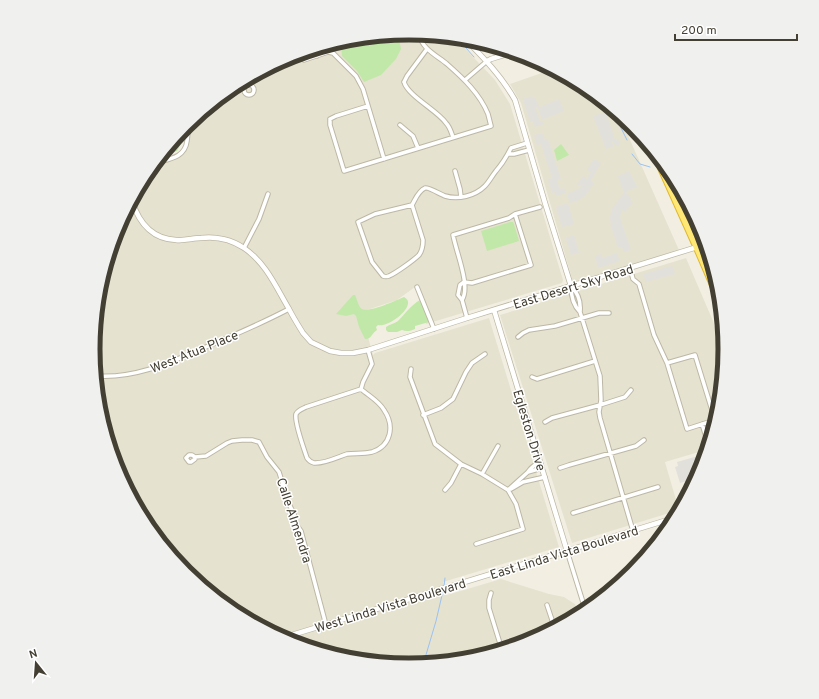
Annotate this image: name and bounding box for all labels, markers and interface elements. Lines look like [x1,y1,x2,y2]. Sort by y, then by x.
scale bar [675,16,797,42]
text: 200 m [681,23,717,39]
street label: East Desert Sky Road [512,262,636,314]
street label: West Atua Place [148,328,241,378]
street label: Egleston Drive [508,388,548,473]
street label: Calle Almendra [272,476,314,565]
street label: East Linda Vista Boulevard [488,524,641,584]
street label: West Linda Vista Boulevard [313,576,468,638]
north arrow [16,643,56,683]
text: N [28,647,39,662]

